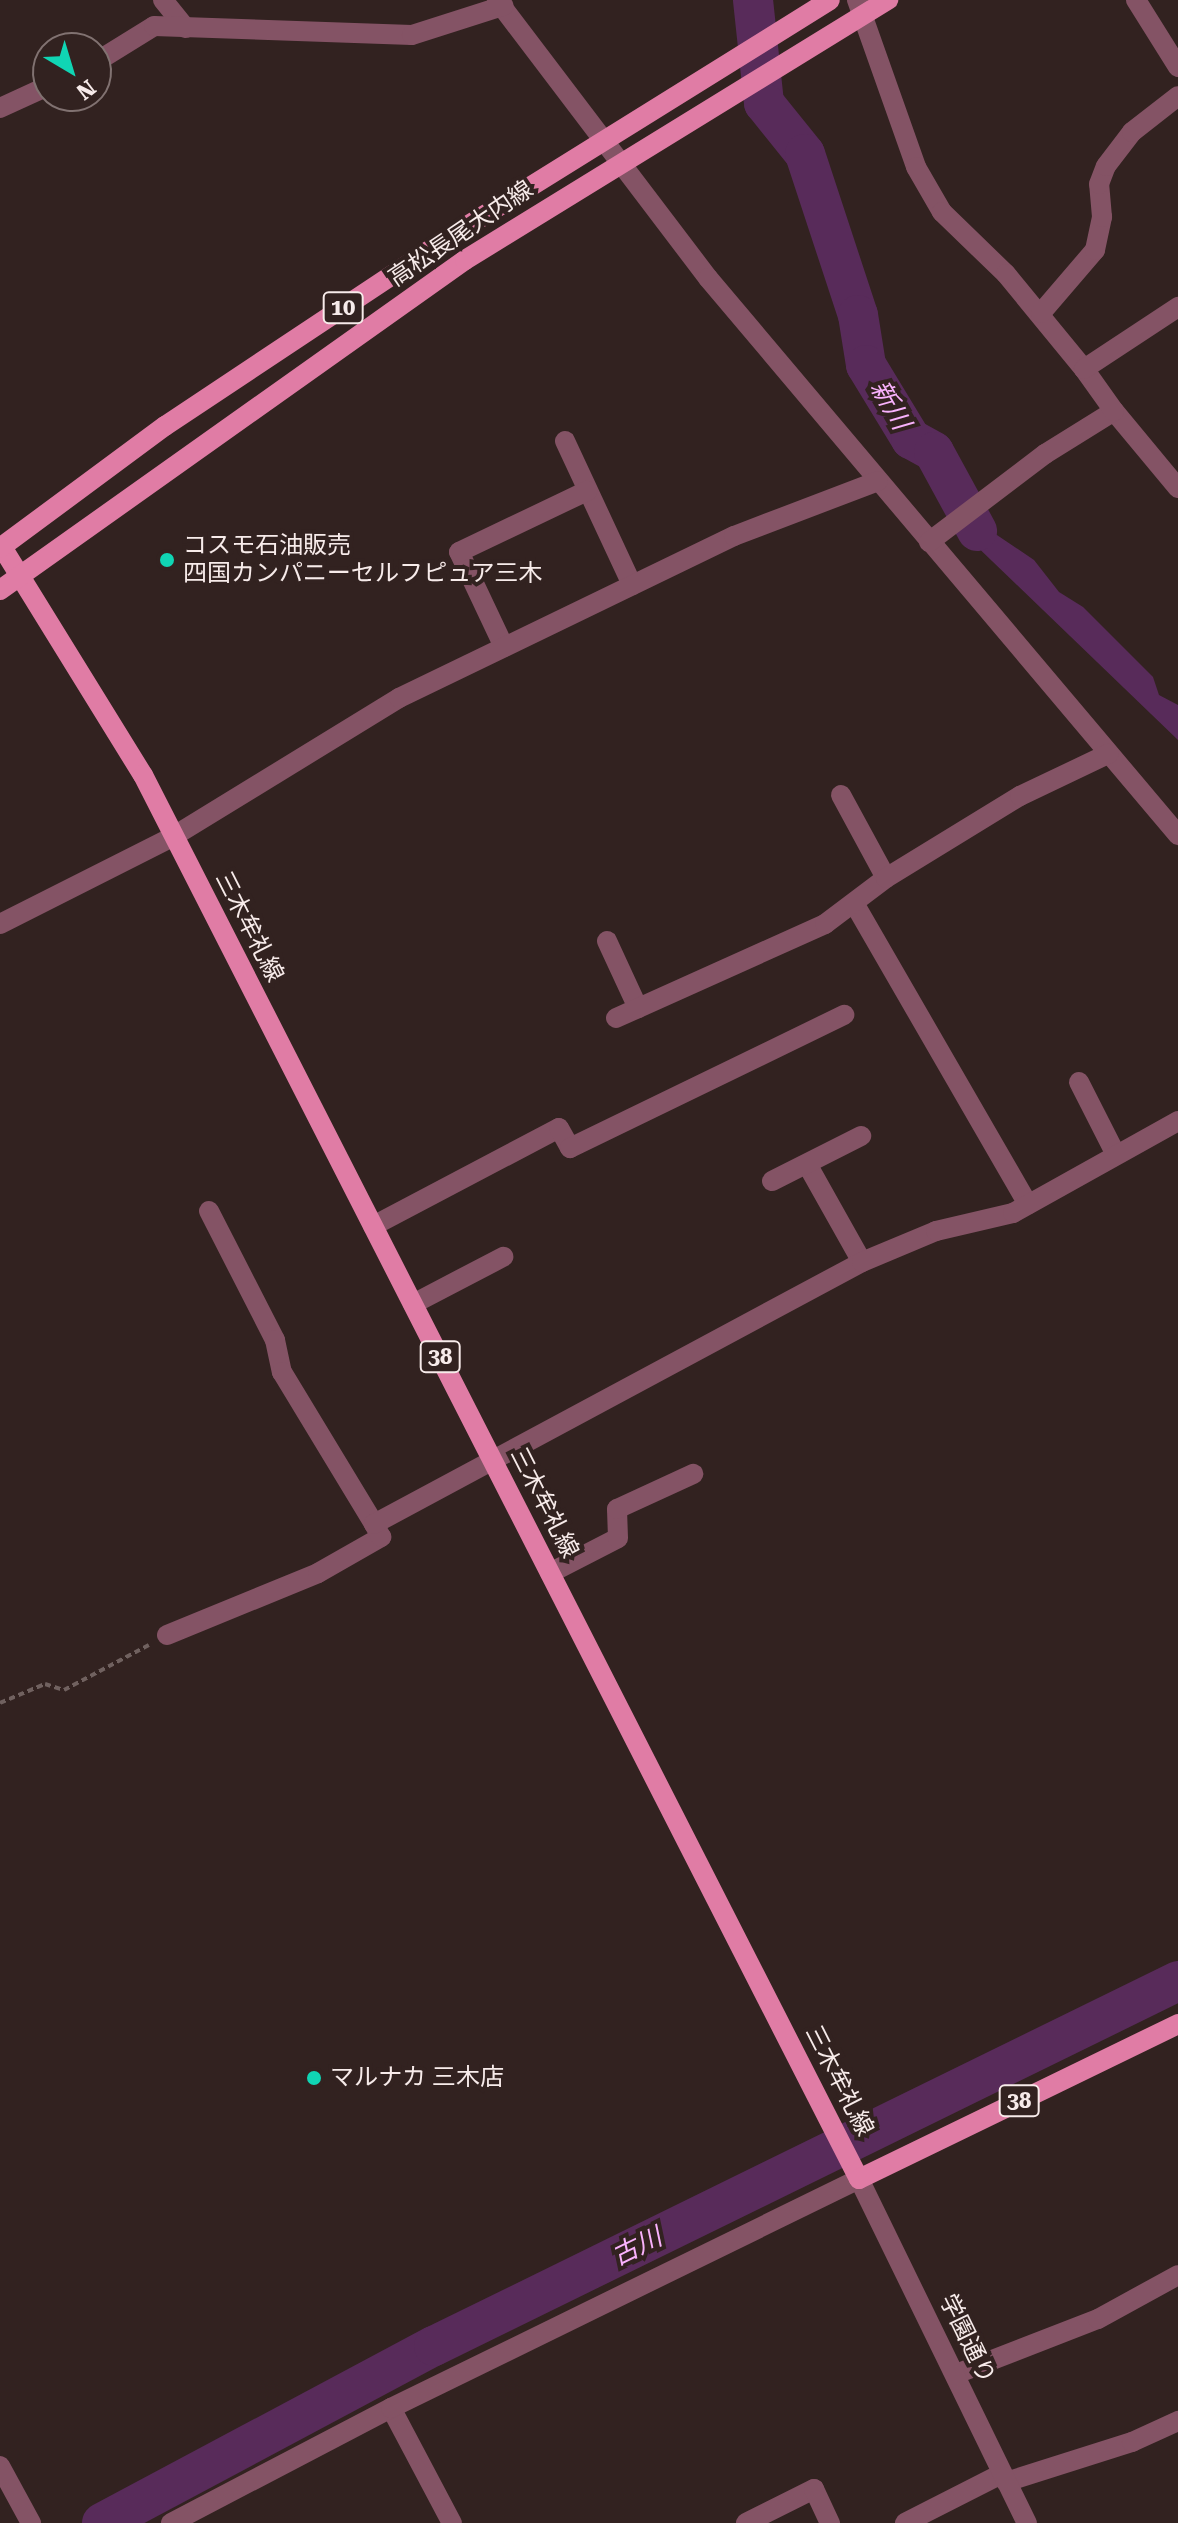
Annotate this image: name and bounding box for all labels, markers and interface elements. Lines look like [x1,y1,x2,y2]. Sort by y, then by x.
north arrow [32,32,112,112]
text: N [71,75,100,105]
street label: 高松長尾大内線 [383,175,539,293]
road number: 10 [321,290,365,326]
water label: 新川 [863,375,917,435]
place label: コスモ石油販売 四国カンパニーセルフピュア三木 [183,532,543,588]
marker: コスモ石油販売 四国カンパニーセルフピュア三木 [158,551,176,569]
street label: 三木牟礼線 [209,867,289,987]
road number: 38 [418,1339,462,1375]
street label: 三木牟礼線 [504,1443,584,1563]
street label: 三木牟礼線 [799,2021,879,2141]
place label: マルナカ 三木店 [330,2064,504,2092]
marker: マルナカ 三木店 [305,2069,323,2087]
road number: 38 [997,2083,1041,2119]
water label: 古川 [607,2222,667,2272]
street label: 学園通り [933,2290,1001,2388]

